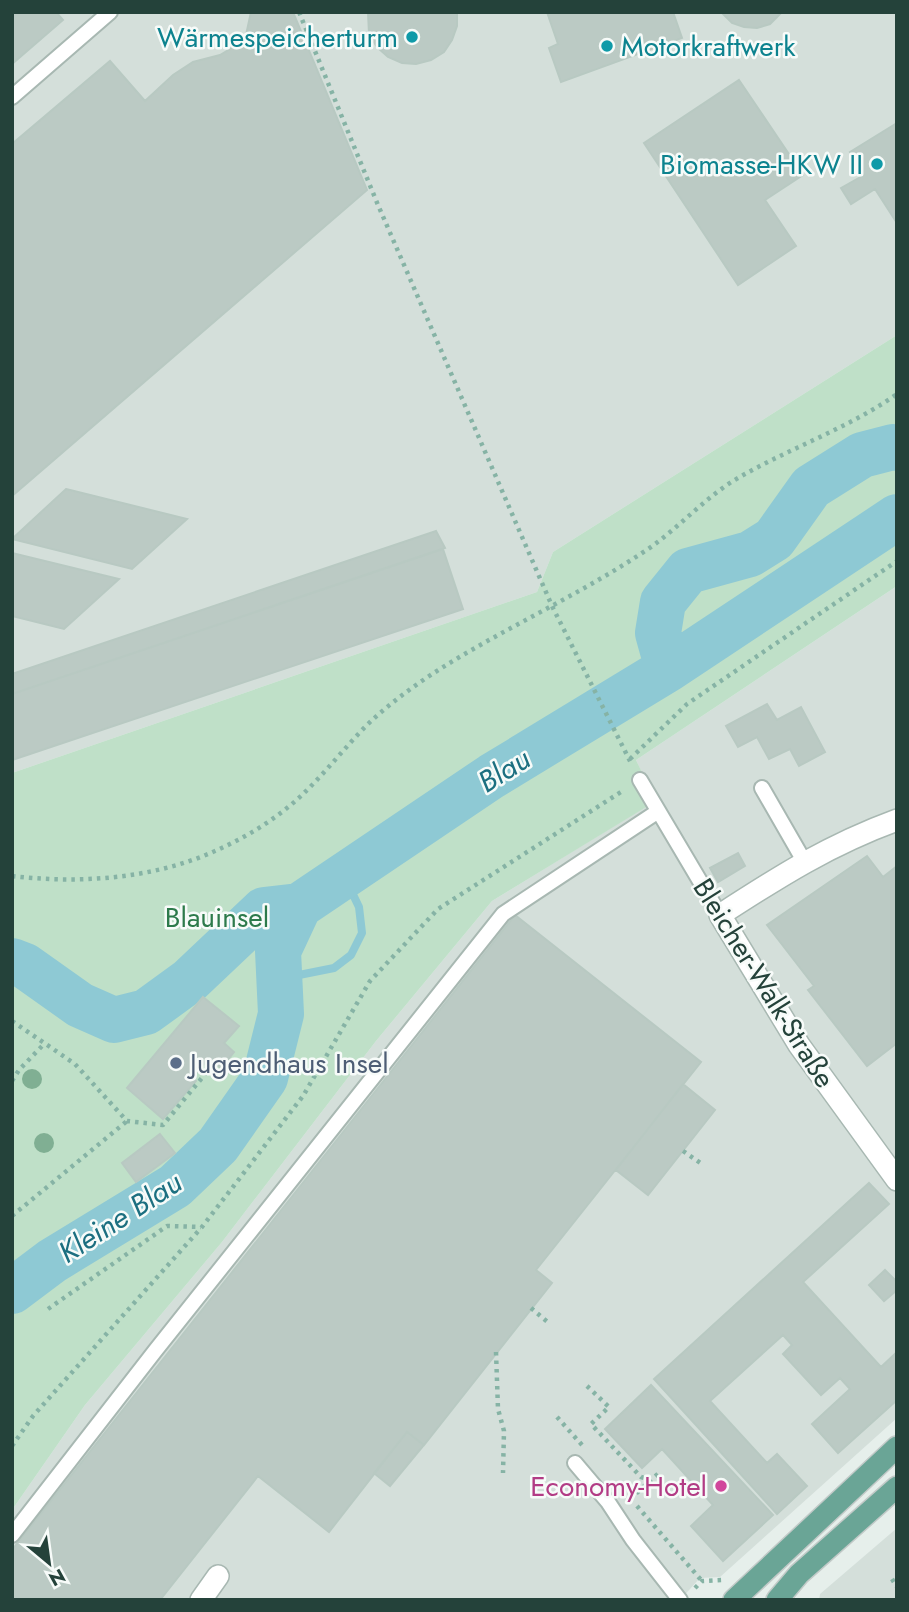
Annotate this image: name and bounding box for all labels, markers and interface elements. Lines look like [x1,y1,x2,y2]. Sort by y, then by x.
place label: Wärmespeicherturm [157,17,398,58]
place label: Motorkraftwerk [621,26,796,67]
marker: Wärmespeicherturm [404,29,420,45]
marker: Motorkraftwerk [599,38,615,54]
place label: Biomasse-HKW II [660,144,863,185]
marker: Biomasse-HKW II [869,156,885,172]
water label: Blau [469,737,539,803]
street label: Bleicher-Walk-Straße [683,870,845,1096]
park label: Blauinsel [165,897,269,938]
place label: Jugendhaus Insel [186,1043,389,1084]
marker: Jugendhaus Insel [168,1055,184,1071]
water label: Kleine Blau [50,1161,190,1273]
place label: Economy-Hotel [530,1466,707,1507]
marker: Economy-Hotel [713,1478,729,1494]
north arrow [14,1528,84,1598]
text: N [44,1562,70,1593]

